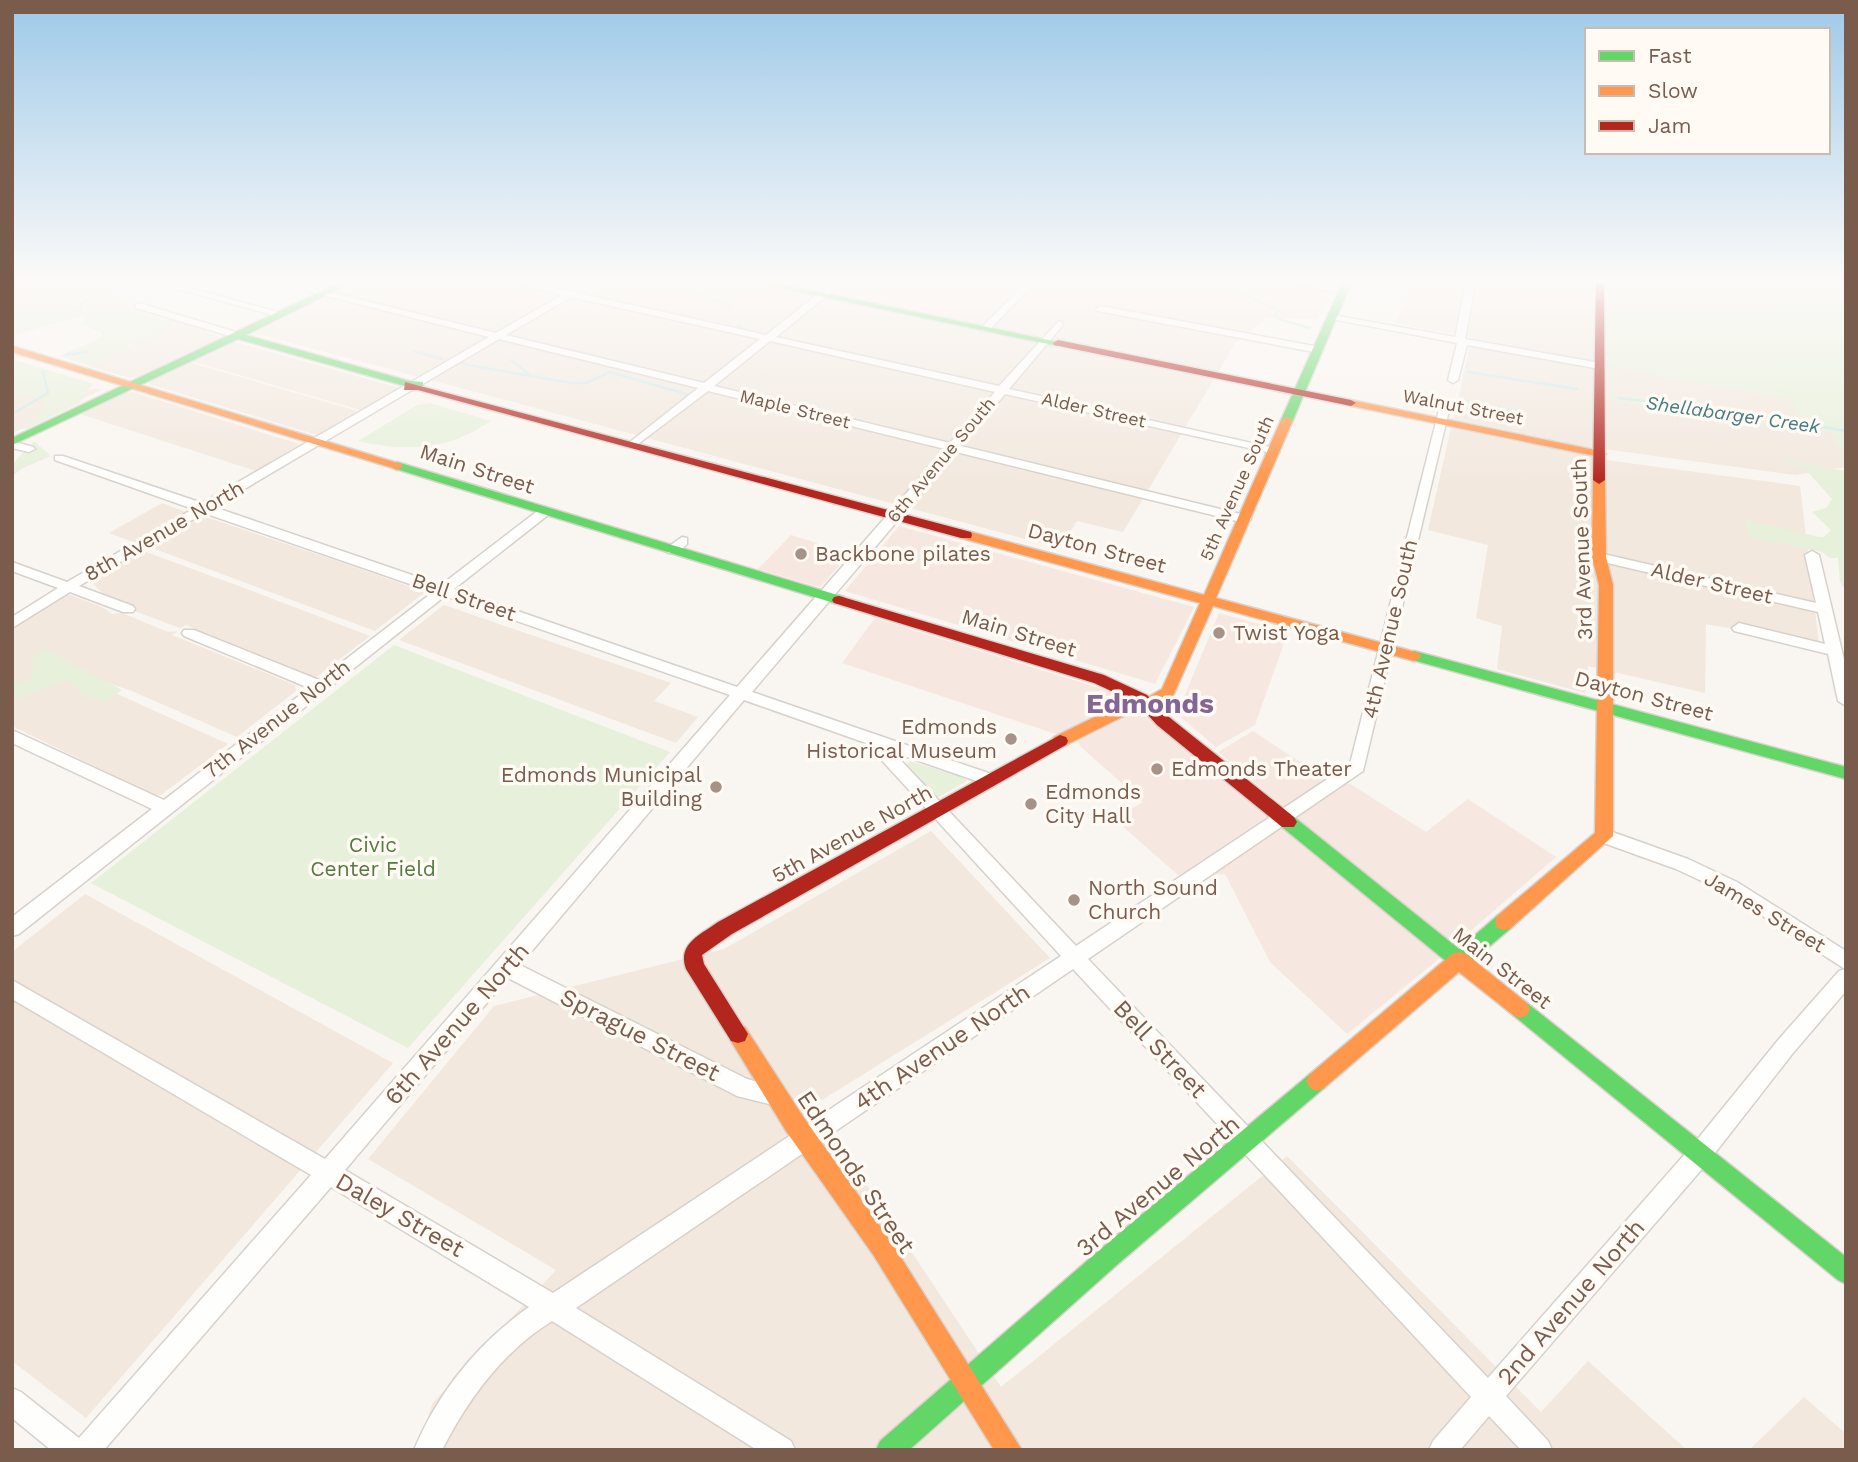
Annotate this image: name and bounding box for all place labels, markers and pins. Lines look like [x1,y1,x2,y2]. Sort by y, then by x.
place label: Backbone pilates [815,541,991,566]
marker: Backbone pilates [793,546,809,562]
place label: Twist Yoga [1233,620,1340,645]
marker: Twist Yoga [1211,625,1227,641]
place label: Edmonds Historical Museum [806,714,997,763]
marker: Edmonds Historical Museum [1003,731,1019,747]
place label: Edmonds Theater [1171,756,1352,781]
marker: Edmonds Theater [1149,761,1165,777]
place label: Edmonds Municipal Building [501,762,703,811]
marker: Edmonds Municipal Building [708,779,724,795]
place label: Edmonds City Hall [1045,779,1141,828]
marker: Edmonds City Hall [1023,796,1039,812]
place label: North Sound Church [1088,875,1218,924]
marker: North Sound Church [1066,892,1082,908]

